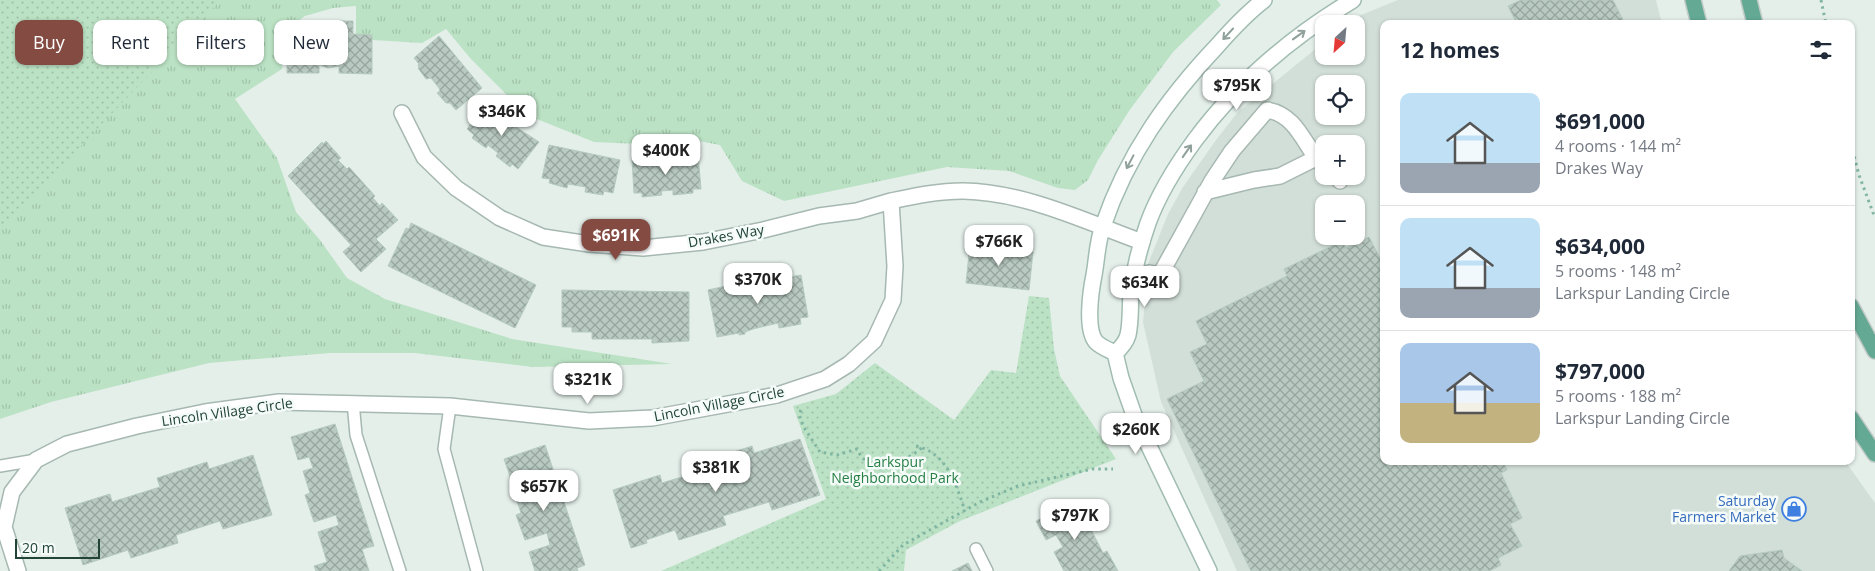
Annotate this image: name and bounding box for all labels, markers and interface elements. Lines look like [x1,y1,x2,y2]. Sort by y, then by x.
north arrow [1315,15,1365,65]
map controls [1315,15,1365,245]
chip: Buy [15,20,83,65]
chip: Rent [93,20,167,65]
chip: Filters [177,20,264,65]
chip: New [274,20,348,65]
one-way arrow [1222,27,1234,40]
one-way arrow [1292,30,1306,40]
text: 12 homes [1400,36,1500,64]
icon: filters [1807,36,1835,64]
pin: $795K [1202,68,1272,111]
text: $795K [1213,74,1261,96]
button: locate [1315,75,1365,125]
pin: $346K [467,94,537,137]
text: $346K [478,100,526,122]
text: $691,000 [1555,107,1645,135]
icon: home [1440,113,1500,173]
pin: $400K [631,134,701,176]
button: + [1315,135,1365,185]
text: 4 rooms · 144 m² [1555,135,1681,157]
text: $400K [642,139,690,161]
one-way arrow [1182,145,1192,159]
one-way arrow [1125,155,1135,170]
text: Drakes Way [1555,157,1643,179]
button: − [1315,195,1365,245]
pin: $691K [581,218,651,261]
street label: Drakes Way [686,219,766,252]
text: $691K [592,224,640,246]
pin: $766K [964,224,1034,267]
text: $766K [975,230,1023,252]
text: $634,000 [1555,232,1645,260]
icon: home [1440,238,1500,298]
text: 5 rooms · 148 m² [1555,260,1681,282]
pin: $370K [723,262,793,305]
pin: $634K [1110,266,1180,308]
text: $370K [734,268,782,290]
text: $634K [1121,271,1169,293]
text: Larkspur Landing Circle [1555,282,1730,304]
text: $797,000 [1555,357,1645,385]
pin: $321K [553,362,623,405]
icon: home [1440,363,1500,423]
text: $321K [564,368,612,390]
street label: Lincoln Village Circle [652,382,786,425]
text: 5 rooms · 188 m² [1555,385,1681,407]
street label: Lincoln Village Circle [160,393,294,430]
text: Larkspur Landing Circle [1555,407,1730,429]
pin: $260K [1101,412,1171,455]
text: $260K [1112,418,1160,440]
pin: $381K [681,450,751,493]
park label: Larkspur Neighborhood Park [831,452,960,487]
text: $381K [692,456,740,478]
pin: $657K [509,470,579,512]
text: $657K [520,475,568,497]
place label: Saturday Farmers Market [1672,491,1777,526]
shop icon: Saturday Farmers Market [1781,496,1807,522]
pin: $797K [1040,498,1110,541]
text: $797K [1051,504,1099,526]
scale bar [15,536,100,559]
text: 20 m [22,538,55,557]

